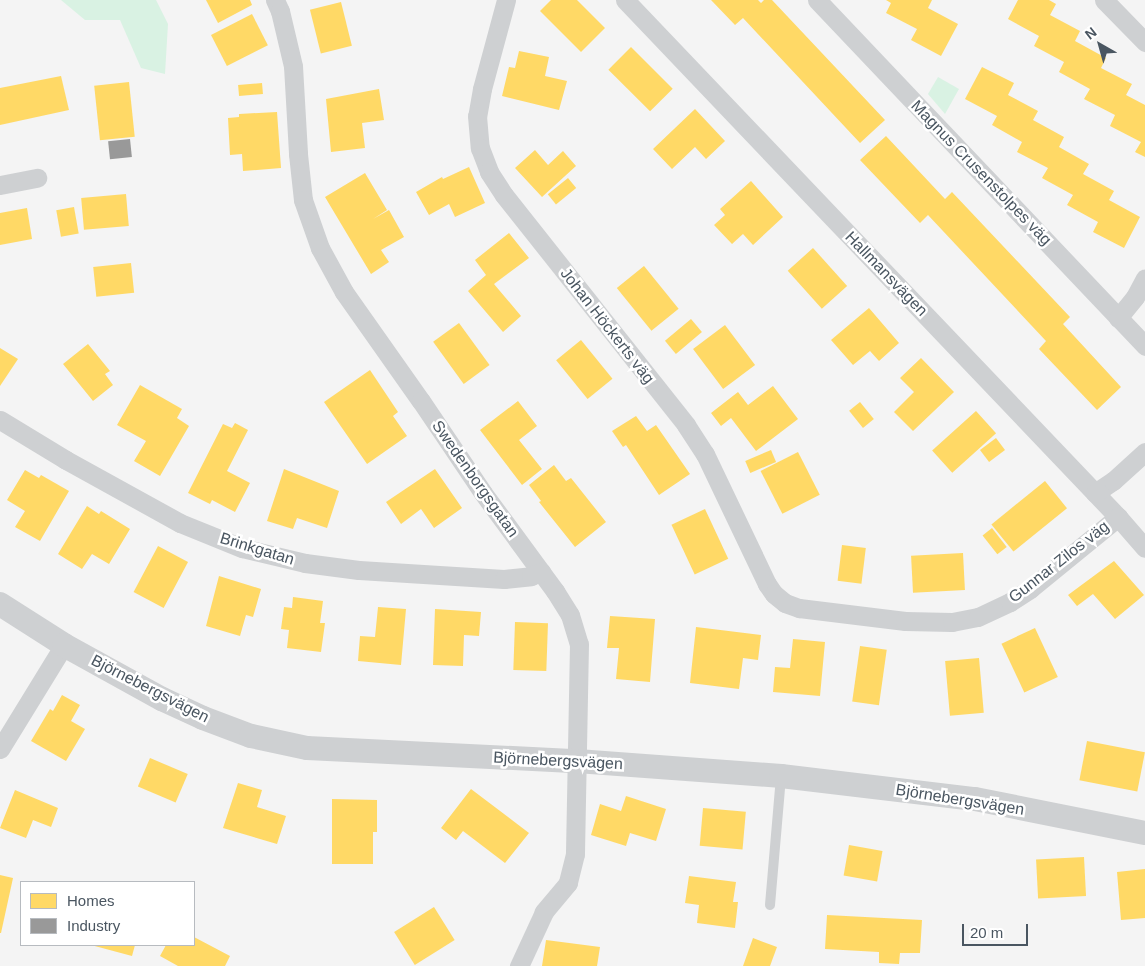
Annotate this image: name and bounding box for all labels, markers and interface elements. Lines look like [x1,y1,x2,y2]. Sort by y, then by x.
north arrow [1075,20,1125,70]
text: N [1082,24,1100,43]
street label: Magnus Crusenstolpes väg [907,97,1055,249]
street label: Hallmansvägen [841,228,931,320]
street label: Johan Höckerts väg [556,264,658,388]
street label: Swedenborgsgatan [428,417,522,541]
street label: Gunnar Zilos väg [1005,517,1113,607]
street label: Brinkgatan [218,529,296,569]
street label: Björnebergsvägen [88,651,212,727]
street label: Björnebergsvägen [493,748,623,774]
street label: Björnebergsvägen [894,780,1026,820]
legend [20,881,195,946]
text: Homes [67,892,115,909]
scale bar [965,914,1031,946]
text: Industry [67,917,120,934]
text: 20 m [970,924,1003,941]

